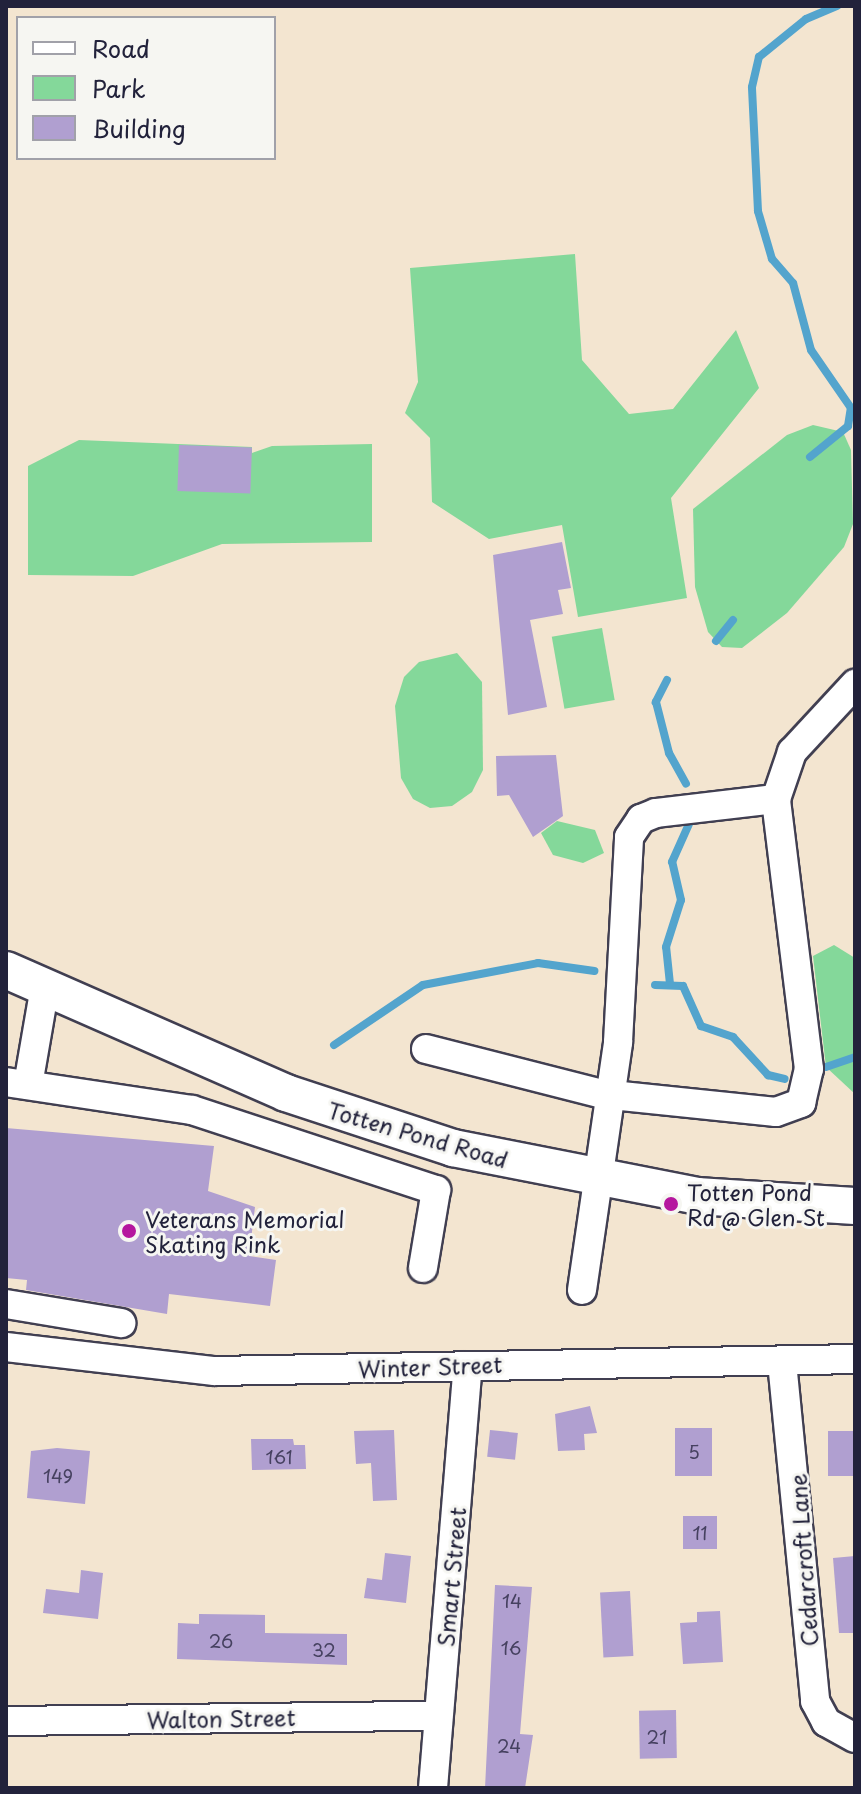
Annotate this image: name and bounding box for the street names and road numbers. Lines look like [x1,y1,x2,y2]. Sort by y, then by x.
street label: Totten Pond Road [325,1096,511,1172]
street label: Winter Street [357,1350,503,1382]
street label: Cedarcroft Lane [784,1472,822,1648]
street label: Smart Street [432,1506,470,1648]
street label: Walton Street [147,1704,295,1732]

